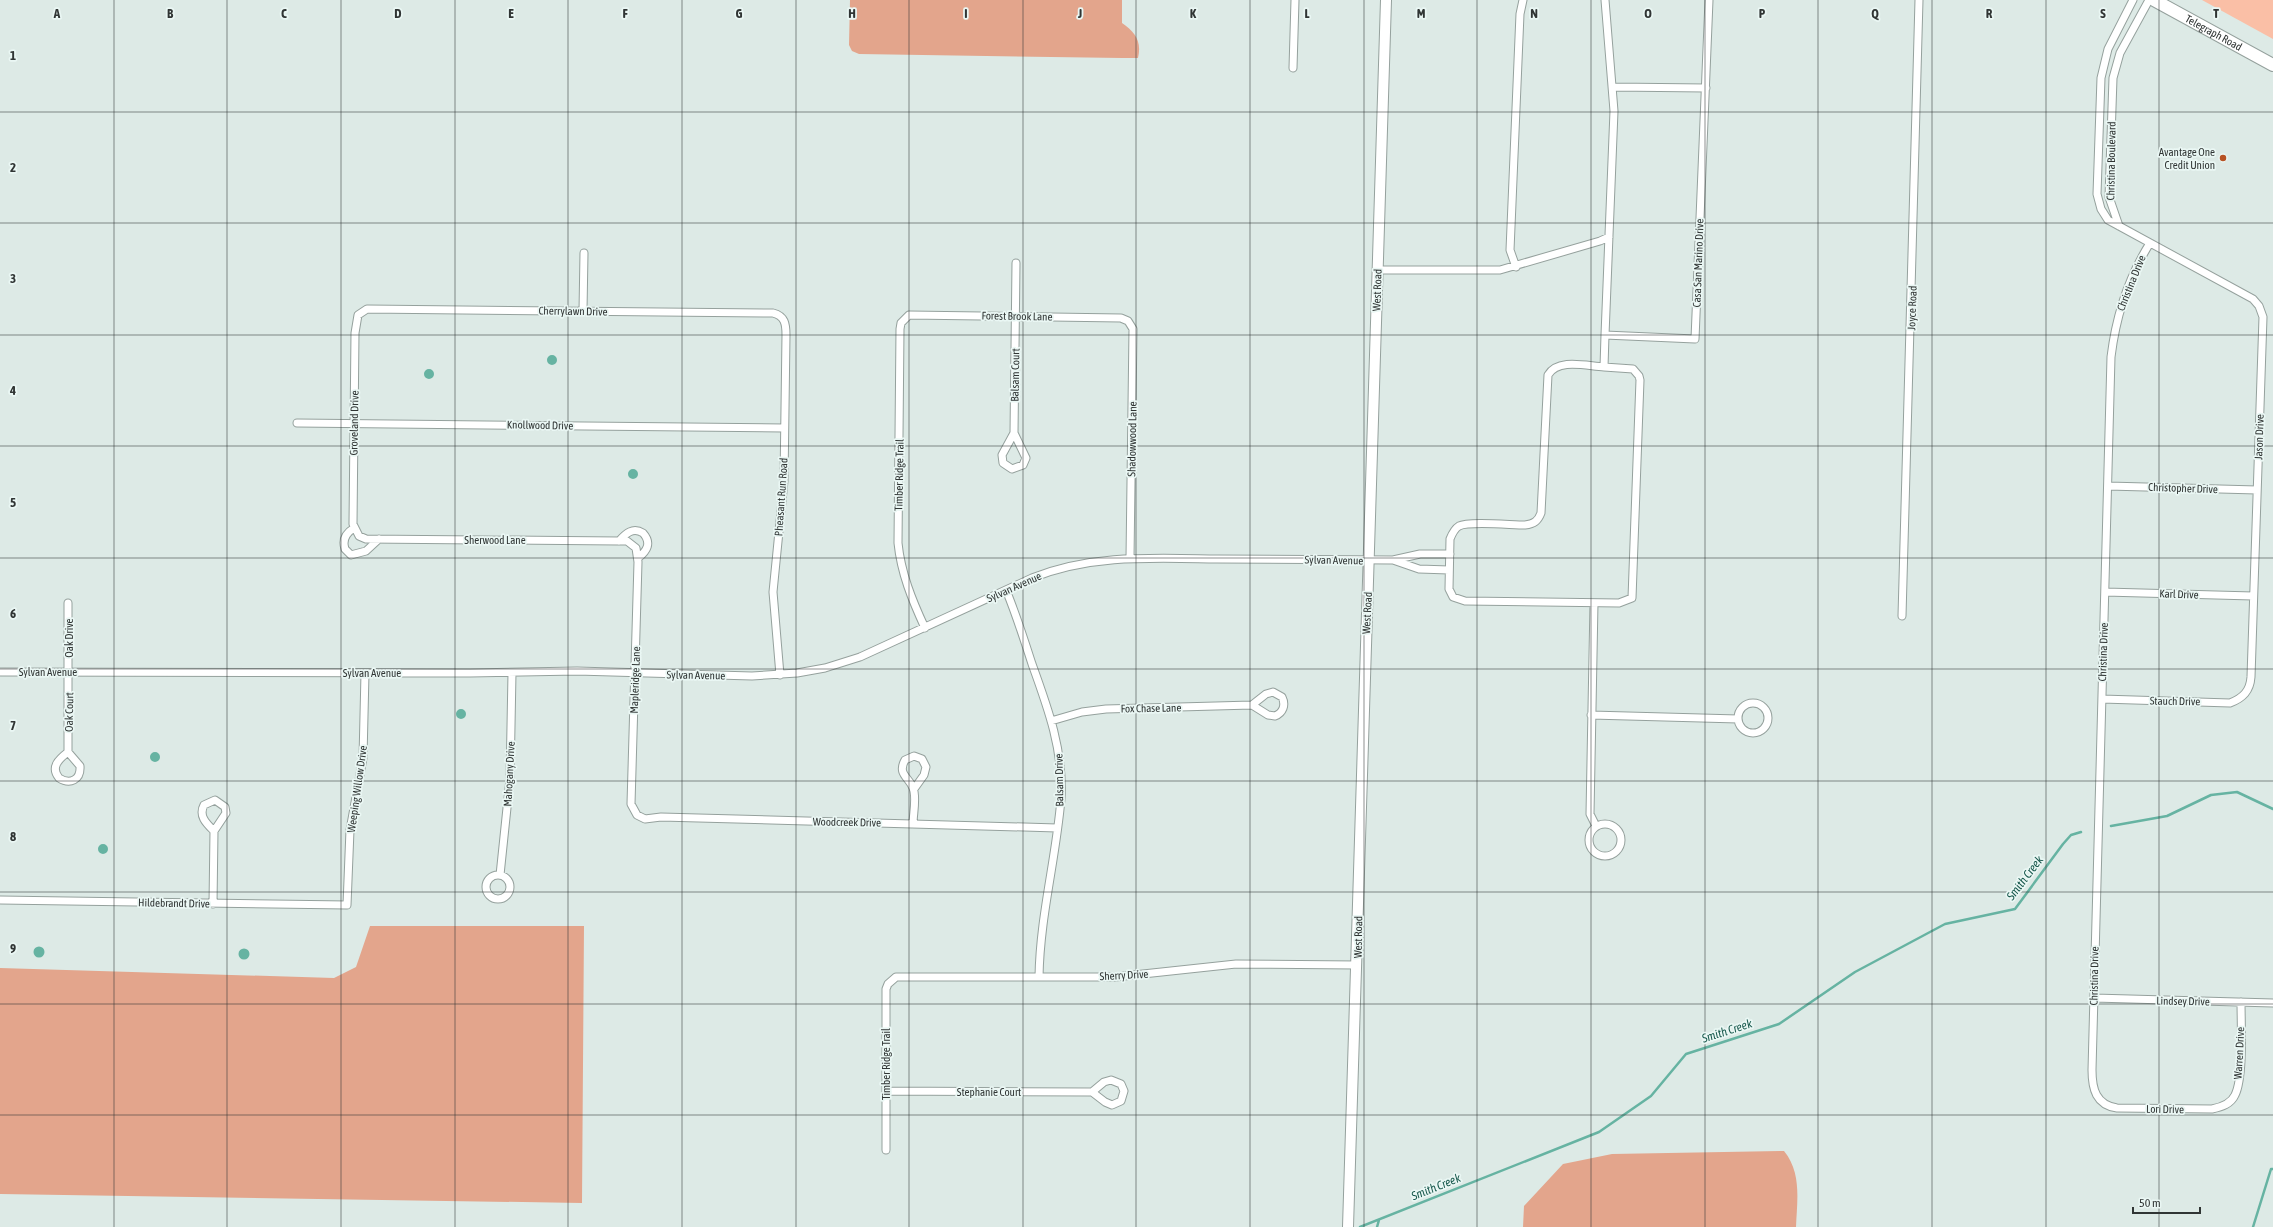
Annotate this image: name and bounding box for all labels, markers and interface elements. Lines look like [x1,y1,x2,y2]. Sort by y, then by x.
text: A [53,6,61,21]
text: B [167,6,174,21]
text: C [281,6,287,21]
text: D [394,6,402,21]
text: E [508,6,514,21]
text: F [622,6,628,21]
text: G [736,6,743,21]
text: H [848,6,856,21]
text: I [964,6,968,21]
text: J [1077,6,1082,21]
text: K [1190,6,1197,21]
text: L [1304,6,1310,21]
text: M [1417,6,1426,21]
text: N [1530,6,1538,21]
text: O [1644,6,1652,21]
text: P [1759,6,1766,21]
text: Q [1871,6,1879,21]
text: R [1986,6,1993,21]
text: S [2100,6,2106,21]
street label: Telegraph Road [2182,12,2244,54]
text: 1 [10,48,16,63]
street label: Christina Boulevard [2104,121,2118,201]
place label: Avantage One Credit Union [2159,146,2215,171]
marker: Avantage One Credit Union [2218,153,2228,163]
text: 2 [10,160,16,175]
street label: Casa San Marino Drive [1690,218,1706,308]
street label: Christina Drive [2114,253,2148,313]
street label: West Road [1370,269,1384,311]
text: 3 [10,271,16,286]
street label: Joyce Road [1905,286,1919,330]
street label: Cherrylawn Drive [538,304,608,318]
street label: Forest Brook Lane [981,309,1053,323]
street label: Balsam Court [1009,348,1021,402]
text: 4 [9,383,16,398]
street label: Groveland Drive [347,390,361,456]
street label: Shadowwood Lane [1125,401,1139,477]
street label: Jason Drive [2252,414,2266,460]
street label: Knollwood Drive [507,418,573,432]
street label: Timber Ridge Trail [892,439,906,511]
street label: Pheasant Run Road [772,457,790,537]
street label: Christopher Drive [2148,481,2218,495]
text: 5 [10,495,16,510]
street label: Sherwood Lane [464,534,526,546]
street label: Sylvan Avenue [1305,553,1363,567]
street label: Sylvan Avenue [985,570,1043,604]
street label: Karl Drive [2159,587,2199,601]
street label: West Road [1360,592,1374,634]
text: 6 [10,606,16,621]
street label: Oak Drive [63,618,75,658]
street label: Christina Drive [2096,622,2110,682]
street label: Mapleridge Lane [628,646,642,714]
street label: Sylvan Avenue [19,666,77,678]
street label: Sylvan Avenue [343,667,401,679]
street label: Sylvan Avenue [667,668,725,682]
street label: Oak Court [63,692,75,732]
street label: Stauch Drive [2150,695,2200,707]
street label: Fox Chase Lane [1121,701,1181,715]
text: 7 [10,718,16,733]
street label: Mahogany Drive [501,741,517,807]
street label: Weeping Willow Drive [345,745,369,833]
street label: Balsam Drive [1053,753,1065,807]
street label: Woodcreek Drive [813,815,881,829]
text: 8 [10,829,16,844]
water label: Smith Creek [2003,853,2047,904]
street label: Hildebrandt Drive [138,896,210,910]
street label: West Road [1352,916,1364,958]
text: 9 [10,941,16,956]
street label: Christina Drive [2087,946,2101,1006]
street label: Sherry Drive [1099,968,1149,982]
street label: Lindsey Drive [2156,995,2210,1007]
water label: Smith Creek [1699,1016,1755,1046]
street label: Warren Drive [2232,1026,2246,1079]
street label: Timber Ridge Trail [880,1028,892,1100]
street label: Stephanie Court [957,1086,1021,1098]
street label: Lori Drive [2146,1103,2184,1115]
water label: Smith Creek [1408,1171,1463,1204]
scale bar [2133,1189,2200,1215]
text: 50 m [2139,1196,2161,1210]

